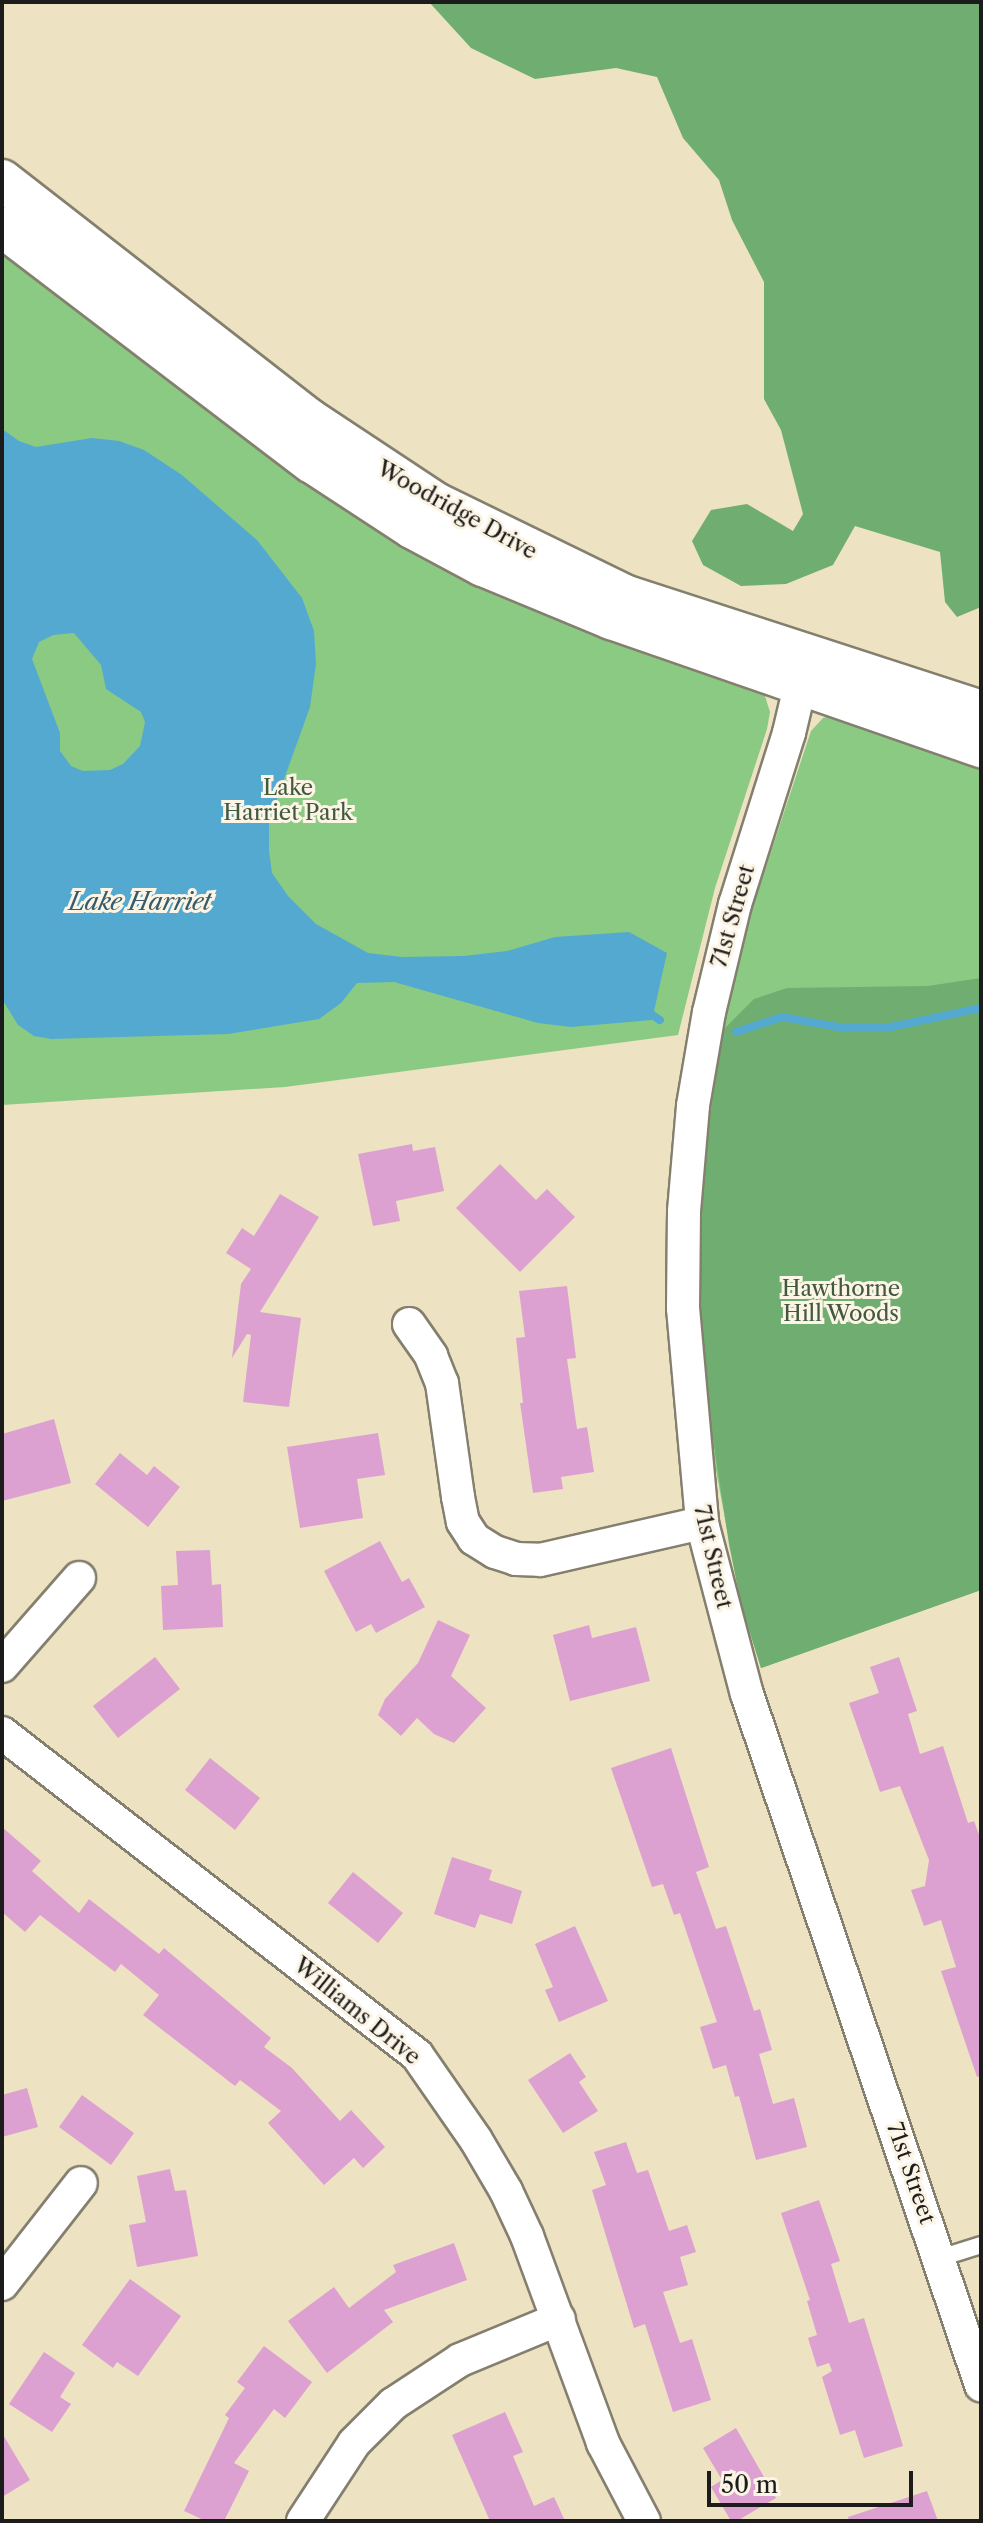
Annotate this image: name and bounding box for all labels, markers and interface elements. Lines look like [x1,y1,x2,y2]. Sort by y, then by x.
street label: Woodridge Drive [372,455,542,565]
park label: Lake Harriet Park [223,774,353,826]
street label: 71st Street [706,862,760,970]
water label: Lake Harriet [69,888,211,916]
park label: Hawthorne Hill Woods [782,1275,900,1326]
street label: 71st Street [688,1503,738,1611]
street label: Williams Drive [288,1952,426,2070]
street label: 71st Street [881,2119,941,2227]
scale bar [711,2455,917,2505]
text: 50 m [721,2470,778,2499]

